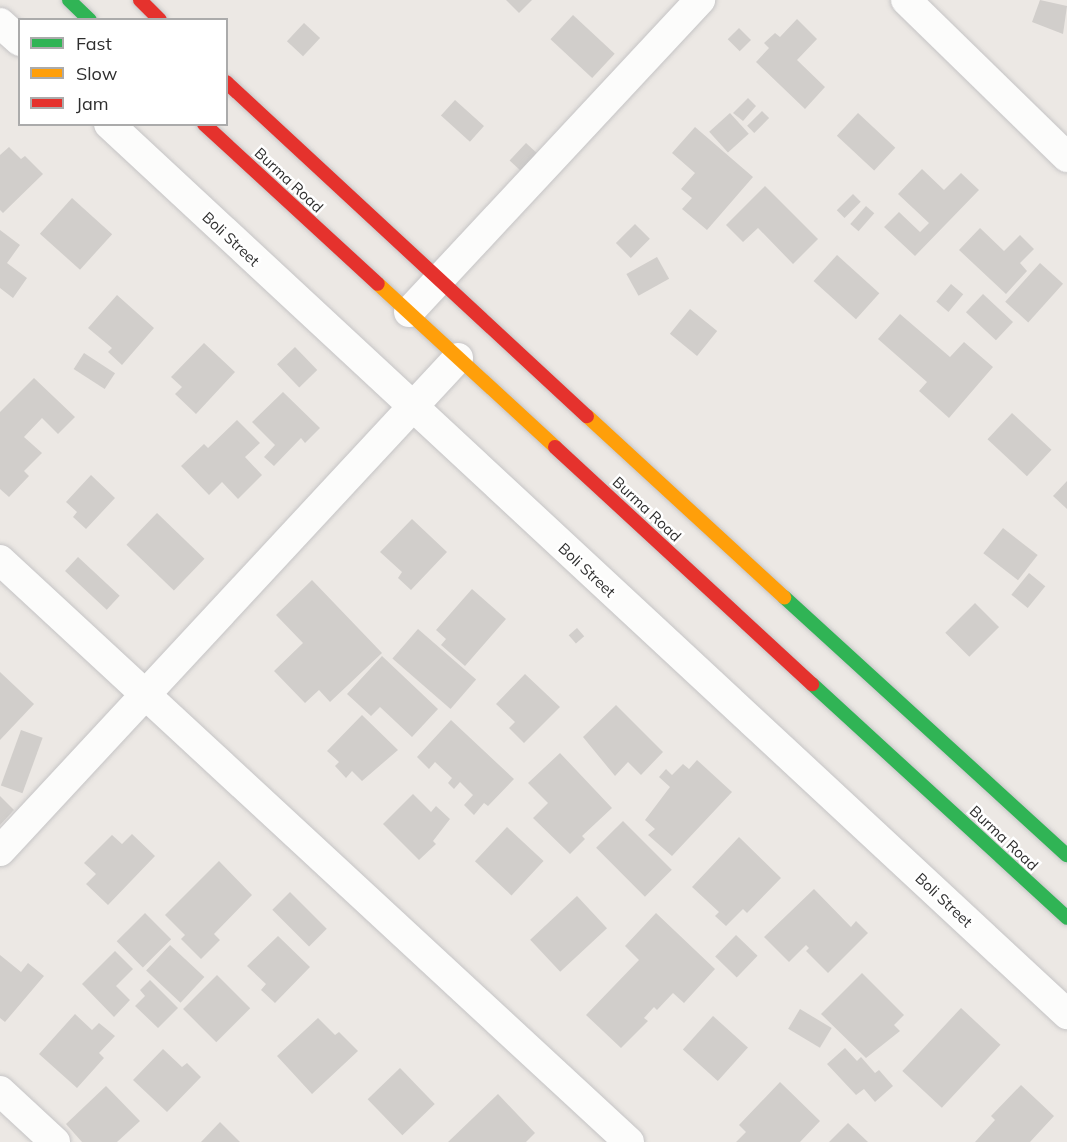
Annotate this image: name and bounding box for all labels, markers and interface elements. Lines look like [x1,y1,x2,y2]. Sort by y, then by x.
legend [18,18,228,126]
text: Fast [76,32,112,55]
text: Slow [76,62,117,85]
text: Jam [76,92,109,115]
street label: Burma Road [251,144,327,216]
street label: Boli Street [199,208,263,270]
street label: Burma Road [609,473,685,545]
street label: Boli Street [555,539,619,601]
street label: Burma Road [966,802,1042,874]
street label: Boli Street [912,869,976,931]

